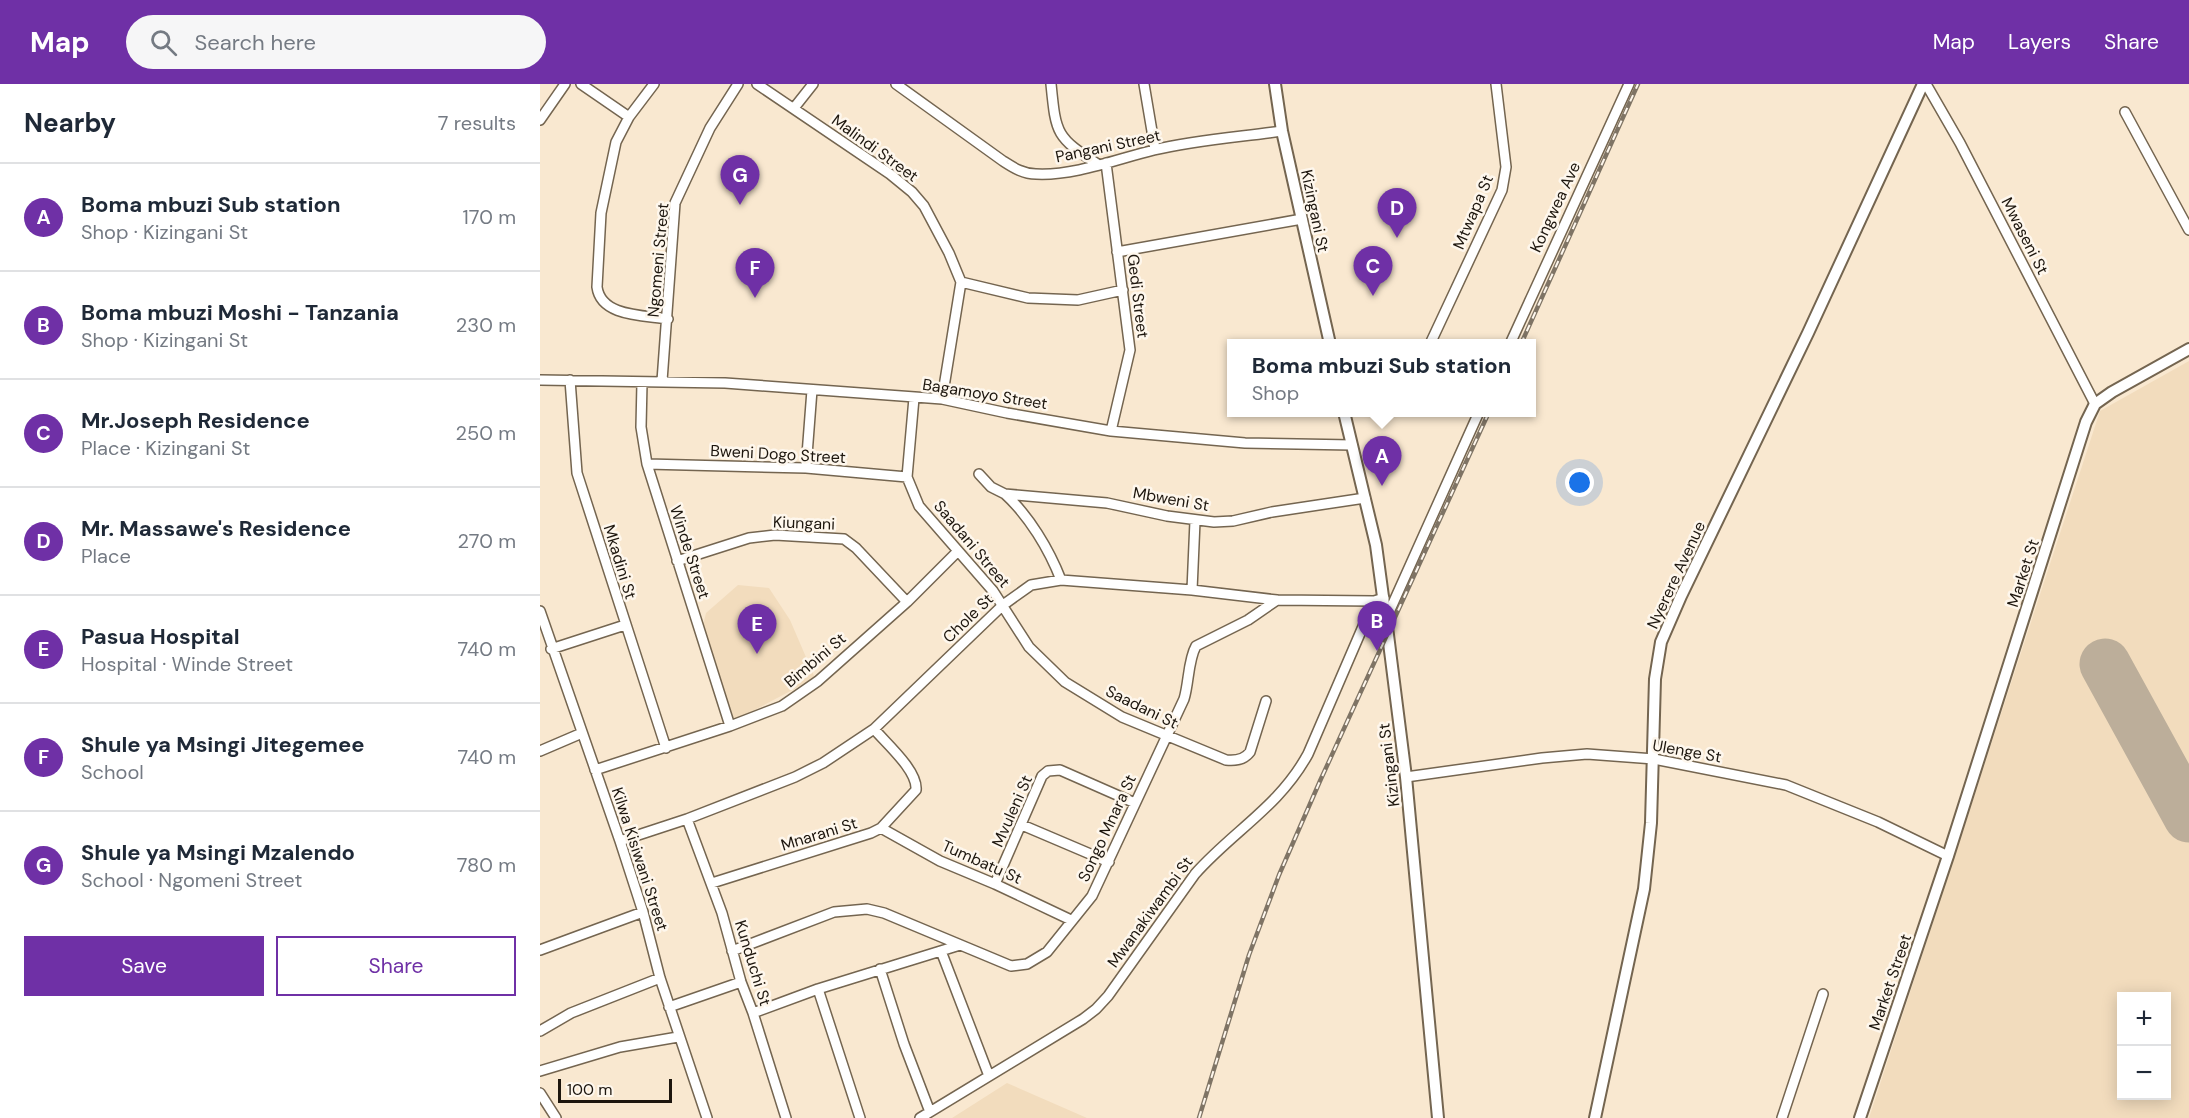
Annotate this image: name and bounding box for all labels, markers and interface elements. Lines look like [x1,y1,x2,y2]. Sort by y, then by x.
search box [126,15,546,69]
text: Map [30,24,90,61]
icon: search [147,26,180,59]
text: Search here [195,28,316,57]
text: Map [1933,28,1975,56]
text: Layers [2008,28,2071,56]
text: Share [2104,28,2159,56]
text: Nearby [24,106,116,140]
street label: Malindi Street [827,109,923,187]
text: 7 results [438,110,516,136]
street label: Pangani Street [1053,125,1163,167]
pin: G [720,156,760,205]
street label: Kongwea Ave [1525,158,1585,256]
street label: Kizingani St [1296,168,1334,254]
street label: Mtwapa St [1448,172,1498,252]
pin: D [1378,188,1416,238]
text: Boma mbuzi Sub station [81,190,341,219]
street label: Mwaseni St [1997,194,2053,278]
street label: Ngomeni Street [643,202,673,318]
text: A [36,204,51,230]
text: 170 m [463,204,516,230]
text: Shop · Kizingani St [81,219,248,245]
pin: C [1354,246,1392,296]
pin: F [736,248,774,298]
street label: Gedi Street [1122,253,1154,339]
text: Boma mbuzi Moshi - Tanzania [81,298,399,327]
text: B [37,312,50,338]
text: 230 m [456,312,516,338]
text: Shop · Kizingani St [81,327,248,353]
popup [1227,339,1536,417]
text: Boma mbuzi Sub station [1252,351,1511,380]
street label: Bagamoyo Street [921,374,1049,414]
text: Shop [1252,380,1299,406]
text: Mr.Joseph Residence [81,406,310,435]
text: C [36,420,51,446]
text: 250 m [455,420,516,446]
text: Place · Kizingani St [81,435,250,461]
pin: A [1362,436,1402,486]
street label: Bweni Dogo Street [710,440,846,468]
your location [1565,468,1594,497]
street label: Mbweni St [1131,482,1211,516]
street label: Saadani Street [929,496,1015,592]
street label: Winde Street [665,503,715,601]
street label: Kiungani [773,511,835,535]
text: Mr. Massawe's Residence [81,514,351,543]
street label: Nyerere Avenue [1642,518,1710,632]
street label: Mkadini St [599,522,641,602]
text: D [36,528,51,554]
text: 270 m [458,528,516,554]
street label: Market St [2002,536,2044,610]
text: Place [81,543,131,569]
street label: Chole St [938,589,998,647]
pin: B [1358,602,1396,651]
pin: E [738,604,776,654]
text: Pasua Hospital [81,622,240,651]
street label: Bimbini St [780,628,850,692]
text: E [38,636,49,662]
text: 740 m [458,636,516,662]
text: Hospital · Winde Street [81,651,293,677]
street label: Saadani St [1102,680,1182,734]
street label: Kizingani St [1373,722,1405,808]
text: Shule ya Msingi Jitegemee [81,730,365,759]
street label: Ulenge St [1651,735,1723,767]
text: F [38,744,49,770]
text: 740 m [458,744,516,770]
text: School [81,759,144,785]
street label: Songo Mnara St [1073,771,1141,885]
street label: Mvuleni St [987,772,1037,850]
street label: Kilwa Kisiwani Street [607,784,673,934]
street label: Mnarani St [778,812,860,856]
street label: Tumbatu St [939,835,1025,889]
text: Shule ya Msingi Mzalendo [81,838,355,867]
text: G [36,852,51,878]
text: 780 m [457,852,516,878]
street label: Mwanakiwambi St [1103,852,1197,972]
text: School · Ngomeni Street [81,867,302,893]
street label: Kunduchi St [730,918,776,1008]
street label: Market Street [1864,931,1916,1033]
button: Save [24,936,264,996]
button: Share [276,936,516,996]
map controls [2117,992,2171,1100]
button: + [2117,992,2171,1046]
button: − [2117,1046,2171,1100]
scale bar [558,1076,672,1104]
text: 100 m [567,1079,612,1100]

